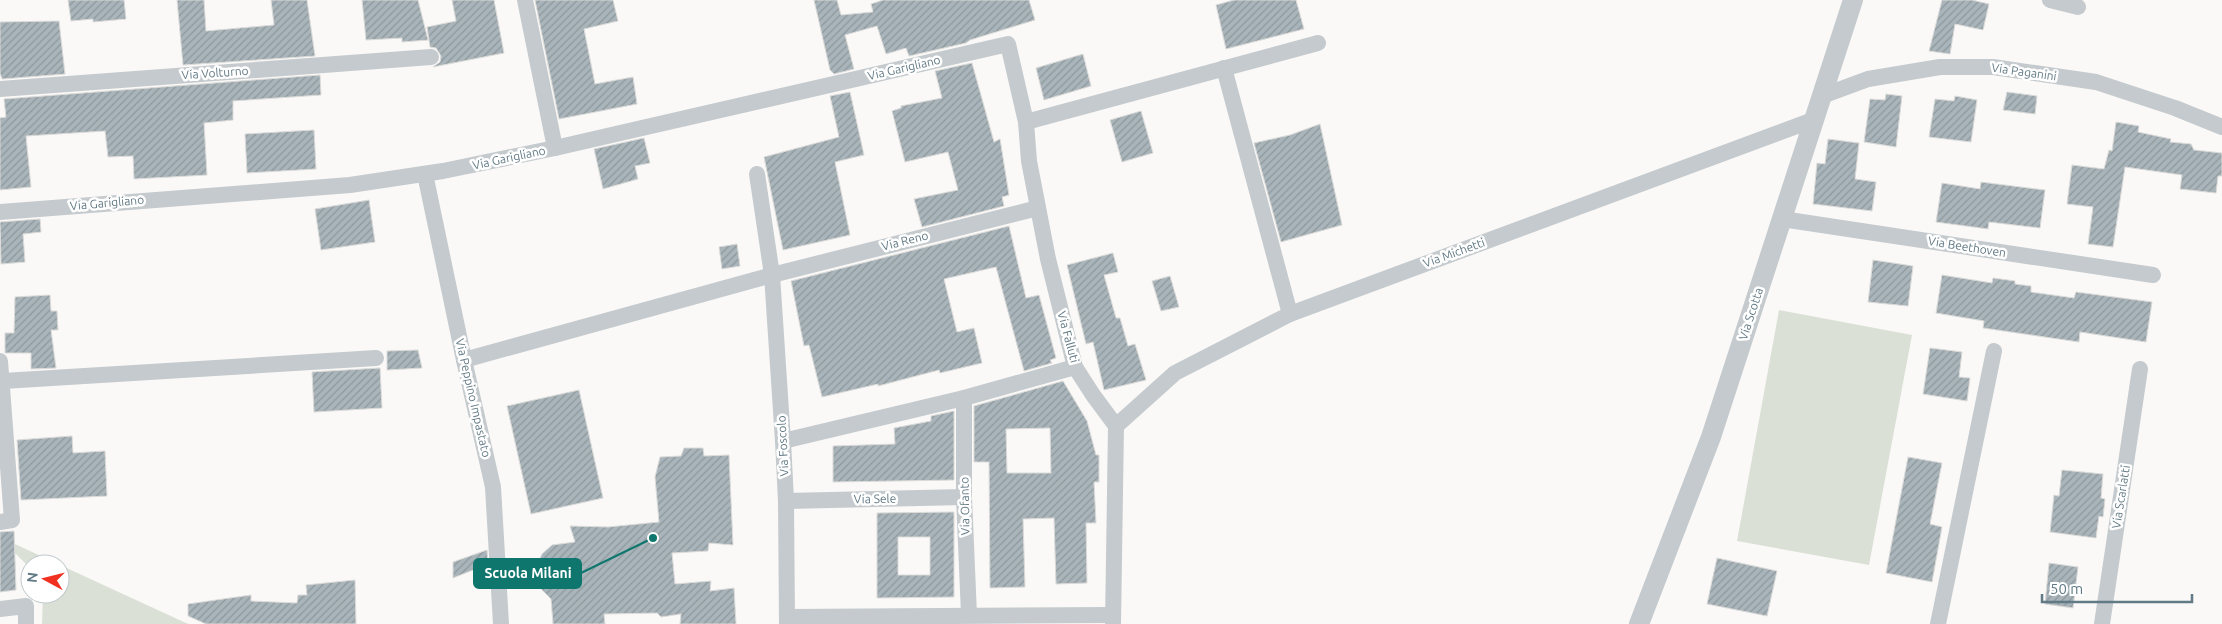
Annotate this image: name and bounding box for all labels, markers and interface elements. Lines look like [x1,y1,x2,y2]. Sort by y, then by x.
street label: Via Garigliano [866,53,942,82]
street label: Via Paganini [1991,60,2058,83]
street label: Via Volturno [181,64,249,81]
street label: Via Garigliano [471,143,547,172]
street label: Via Garigliano [69,193,145,212]
street label: Via Reno [880,228,930,253]
street label: Via Beethoven [1927,234,2007,259]
street label: Via Michetti [1421,235,1486,270]
street label: Via Scotta [1736,286,1765,342]
street label: Via Falluti [1055,310,1082,364]
street label: Via Peppino Impastato [454,337,493,458]
street label: Via Foscolo [774,415,791,477]
street label: Via Scarlatti [2109,464,2132,530]
street label: Via Ofanto [957,477,972,535]
street label: Via Sele [854,492,896,505]
north arrow [20,554,70,604]
callout: Scuola Milani [474,559,581,588]
text: Scuola Milani [484,565,572,581]
text: N [24,571,41,584]
scale bar [2042,572,2192,604]
text: 50 m [2050,580,2083,597]

